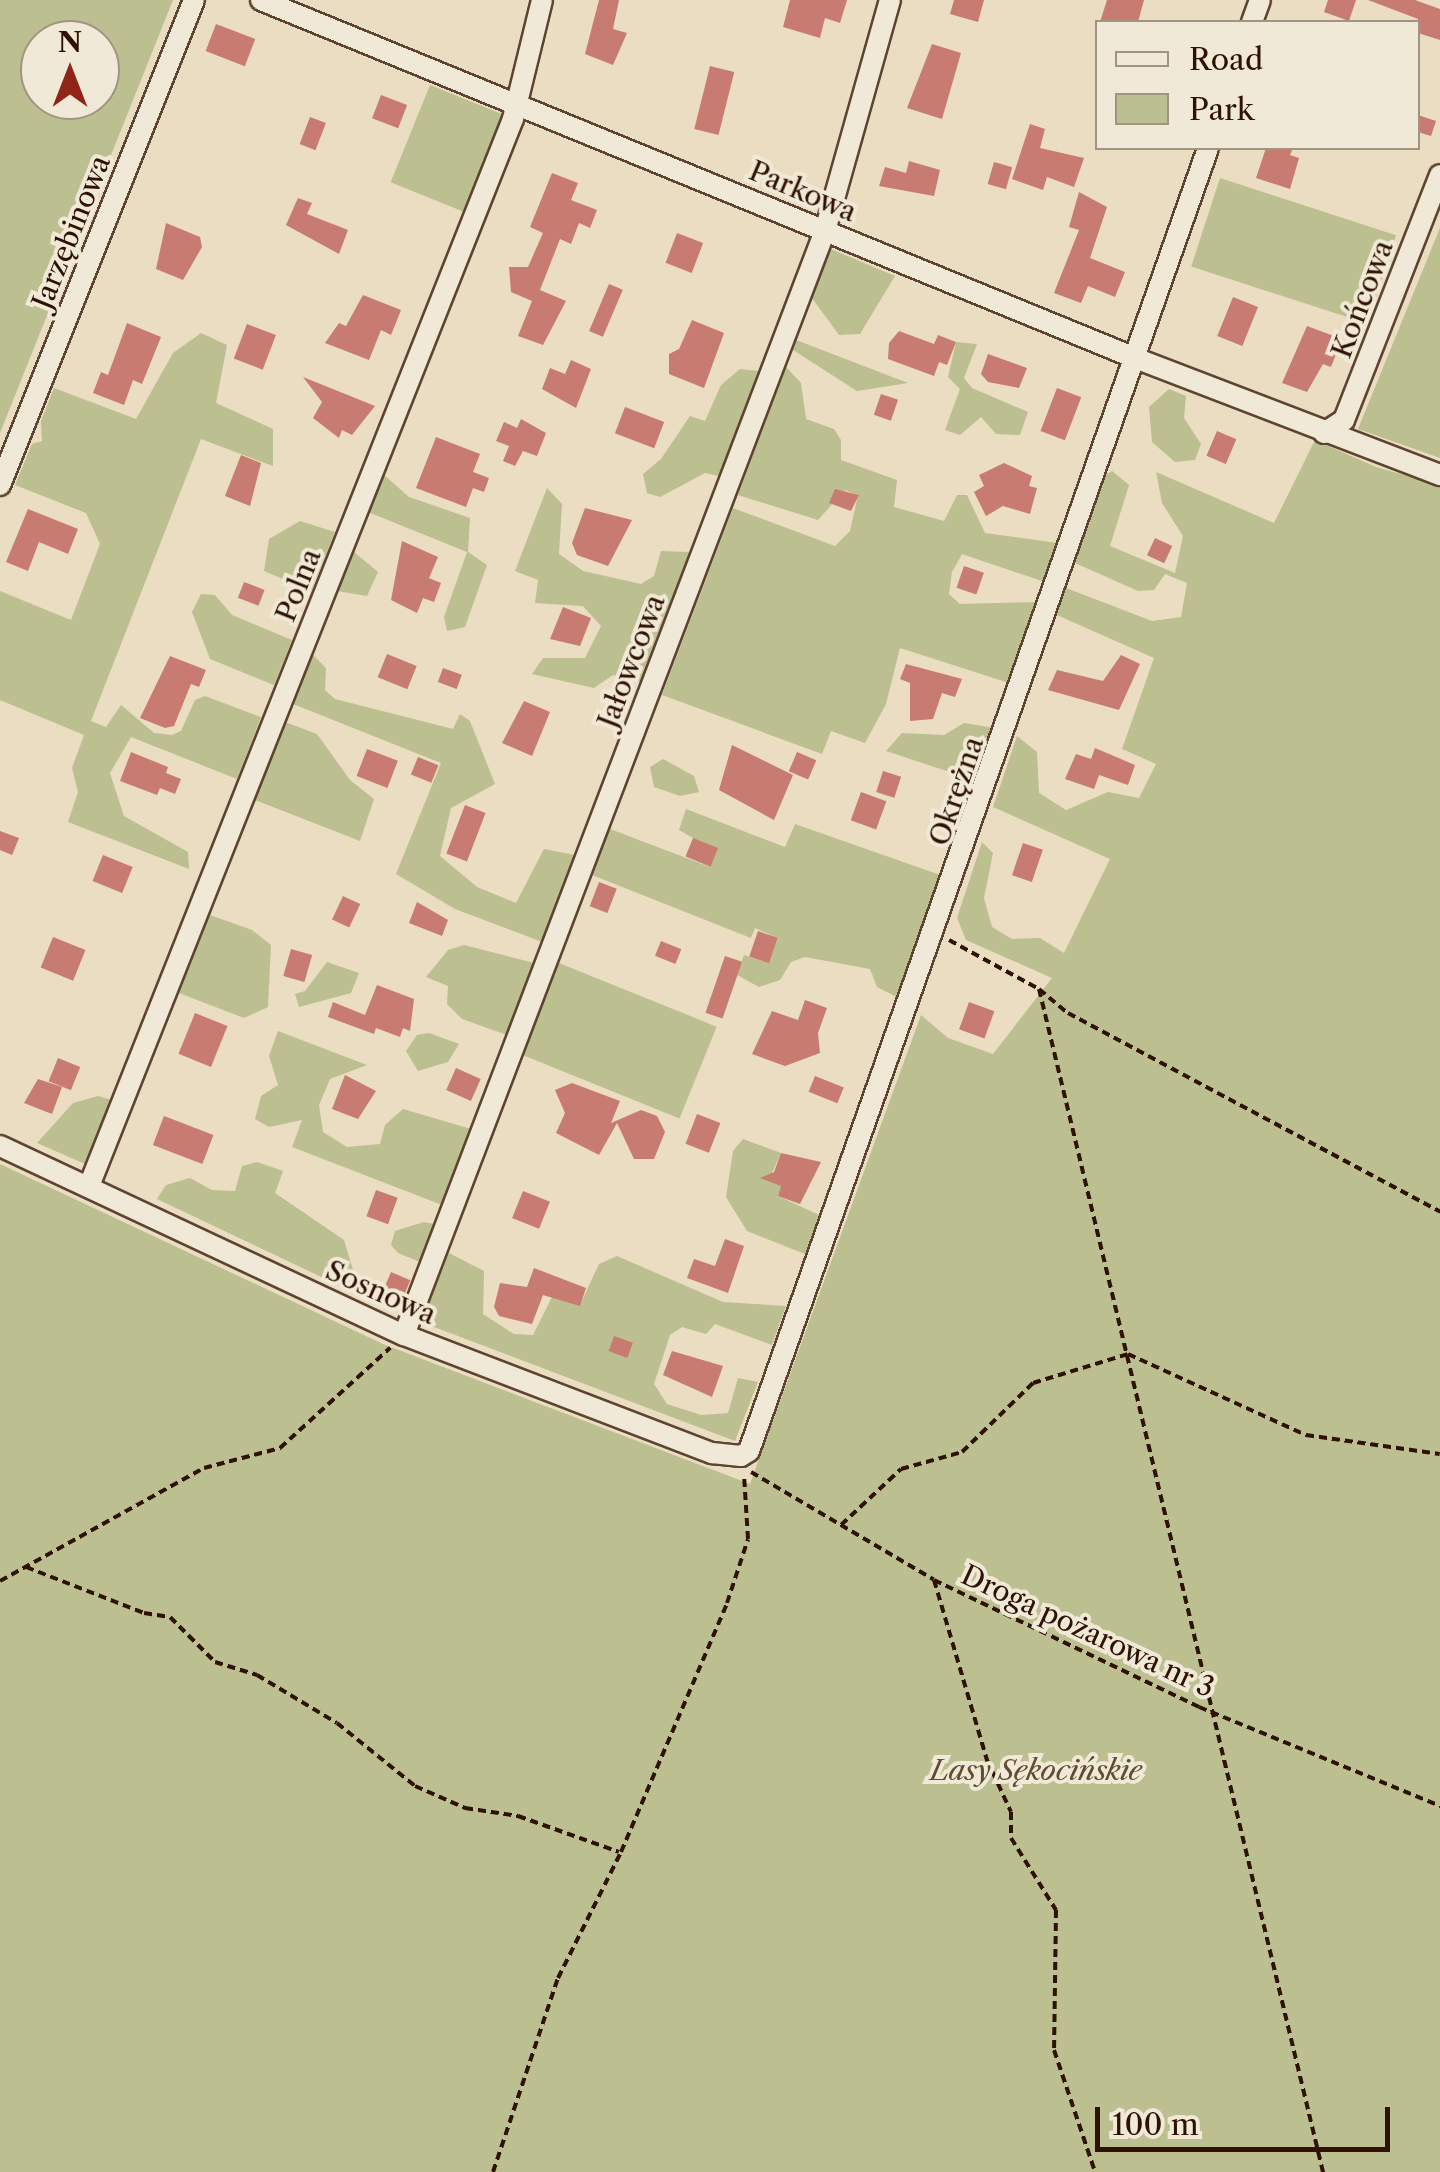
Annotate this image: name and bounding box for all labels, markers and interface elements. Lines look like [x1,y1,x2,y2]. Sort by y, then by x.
north arrow [20,20,120,120]
legend [1095,20,1420,150]
text: N [58,25,82,59]
text: Road [1189,41,1263,78]
text: Park [1189,91,1254,128]
street label: Jarzębinowa [25,150,117,314]
street label: Parkowa [744,153,862,229]
street label: Końcowa [1324,235,1400,363]
street label: Polna [268,544,328,626]
street label: Jałowcowa [590,590,672,732]
street label: Okrężna [922,732,990,850]
street label: Sosnowa [321,1253,441,1331]
street label: Droga pożarowa nr 3 [956,1557,1220,1705]
park label: Lasy Sękocińskie [930,1753,1142,1787]
scale bar [1100,2087,1395,2149]
text: 100 m [1112,2106,1199,2143]

